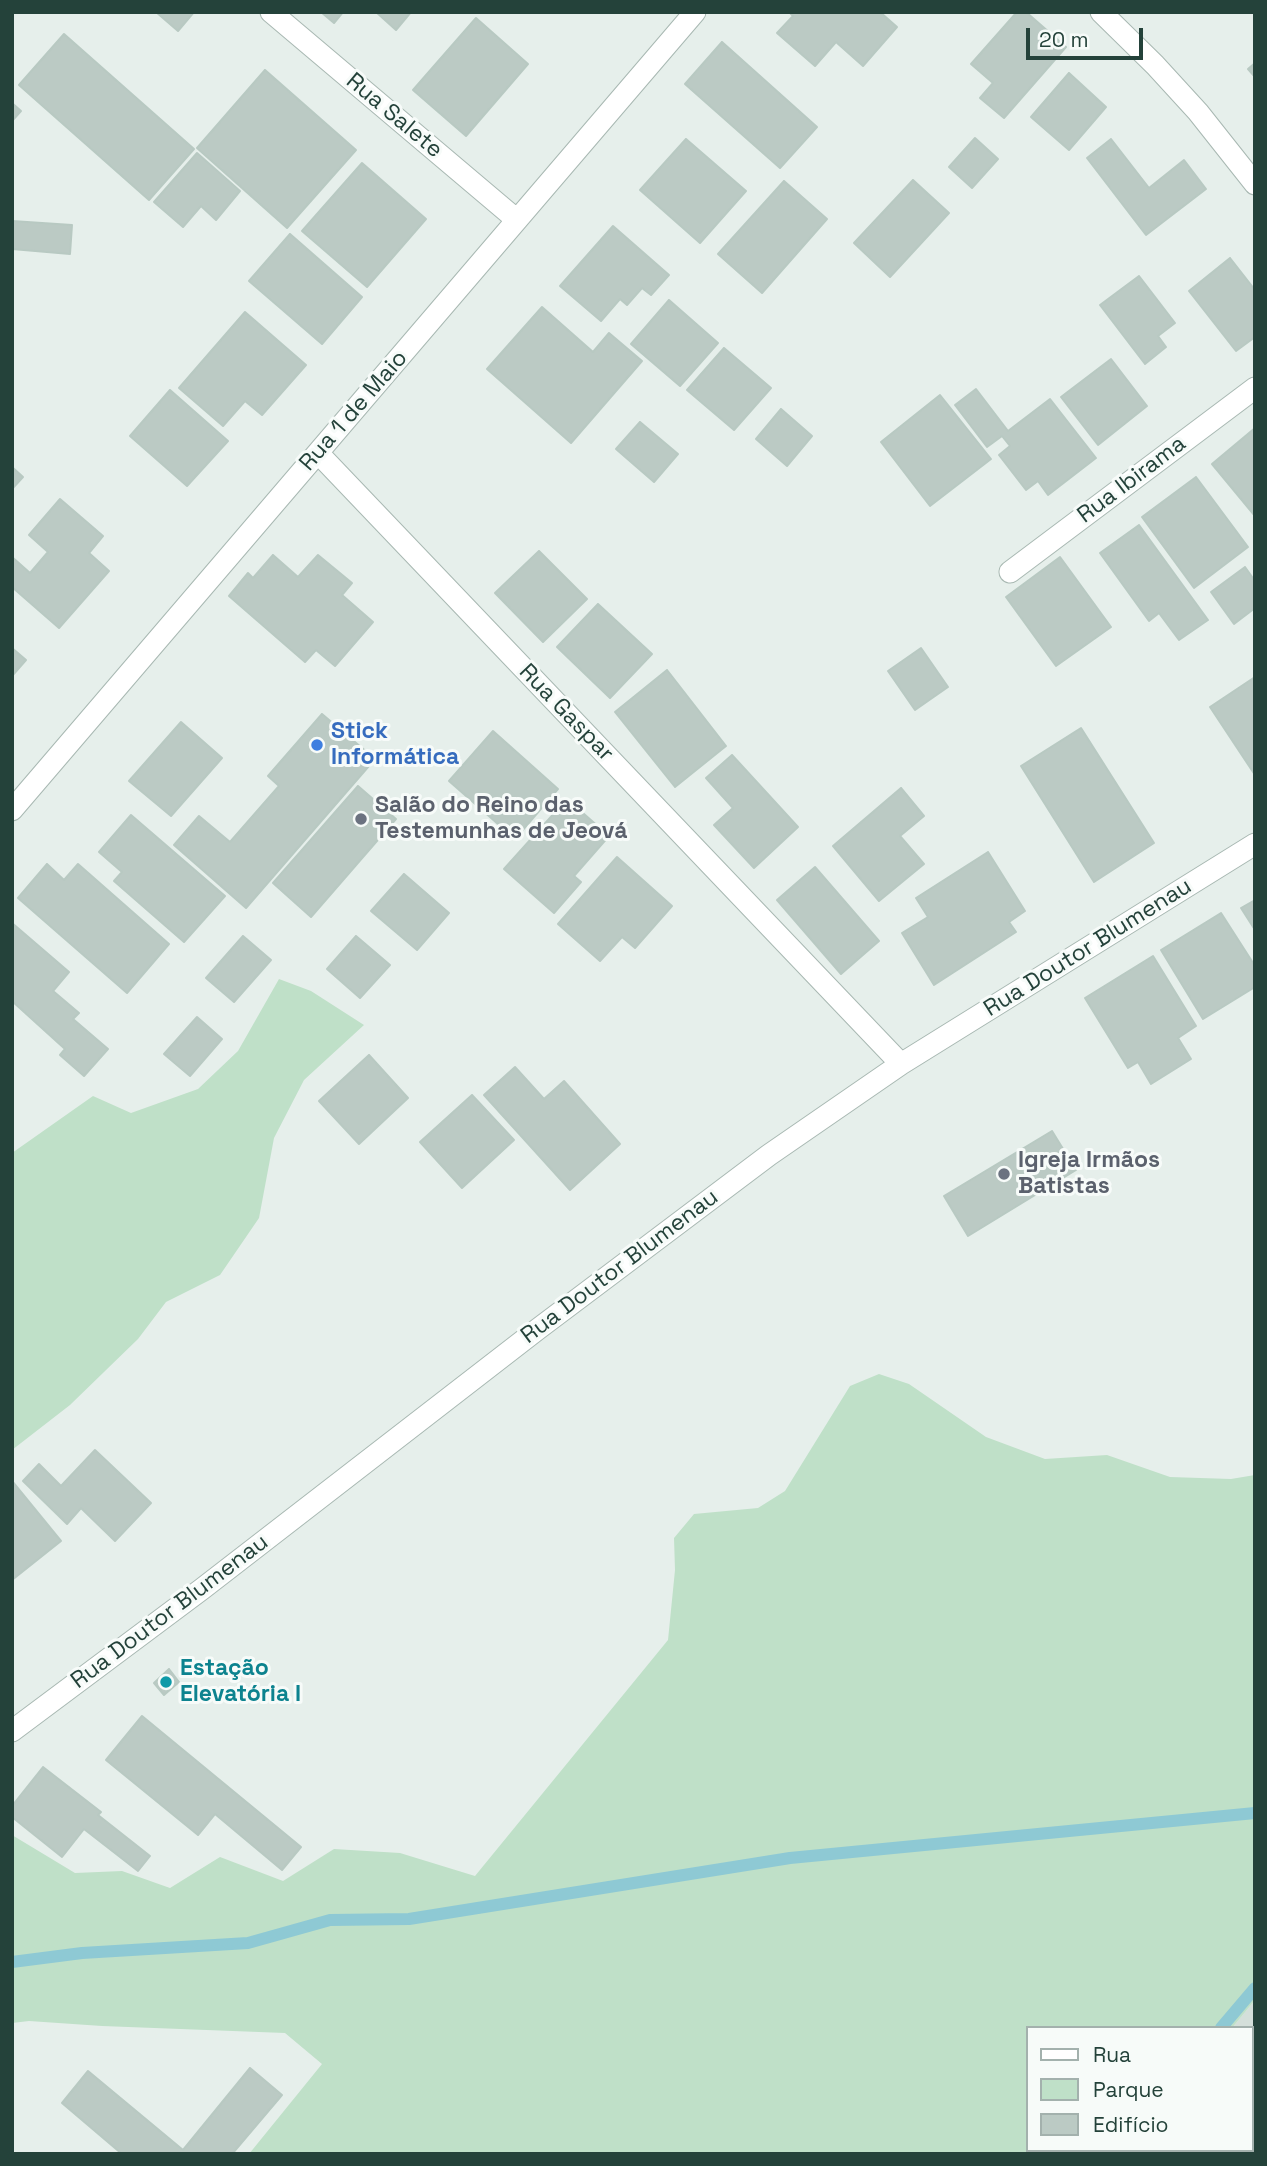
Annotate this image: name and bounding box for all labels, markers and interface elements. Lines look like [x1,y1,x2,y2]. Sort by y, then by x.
scale bar [1029,14,1146,58]
text: 20 m [1039,26,1089,53]
street label: Rua Salete [340,68,448,164]
street label: Rua 1 de Maio [294,345,414,477]
street label: Rua Ibirama [1072,430,1192,530]
street label: Rua Gaspar [513,659,619,767]
place label: Stick Informática [331,718,459,772]
marker: Stick Informática [309,737,325,753]
place label: Salão do Reino das Testemunhas de Jeová [375,792,627,846]
marker: Salão do Reino das Testemunhas de Jeová [353,811,369,827]
street label: Rua Doutor Blumenau [979,873,1197,1023]
place label: Igreja Irmãos Batistas [1018,1147,1160,1201]
marker: Igreja Irmãos Batistas [996,1166,1012,1182]
street label: Rua Doutor Blumenau [516,1184,724,1350]
street label: Rua Doutor Blumenau [66,1529,274,1695]
place label: Estação Elevatória I [180,1655,301,1709]
marker: Estação Elevatória I [158,1674,174,1690]
legend [1026,2026,1253,2152]
text: Rua [1093,2041,1131,2068]
text: Parque [1093,2076,1164,2103]
text: Edifício [1093,2111,1169,2138]

